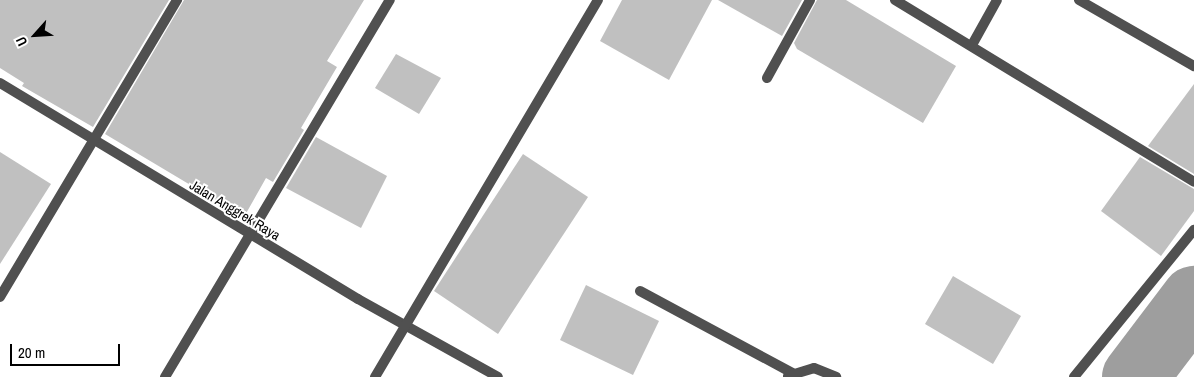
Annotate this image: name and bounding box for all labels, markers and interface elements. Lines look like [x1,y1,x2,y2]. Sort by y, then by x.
north arrow [10,10,60,60]
text: U [12,34,31,49]
street label: Jalan Anggrek Raya [186,176,284,244]
scale bar [12,334,122,366]
text: 20 m [18,342,45,363]

